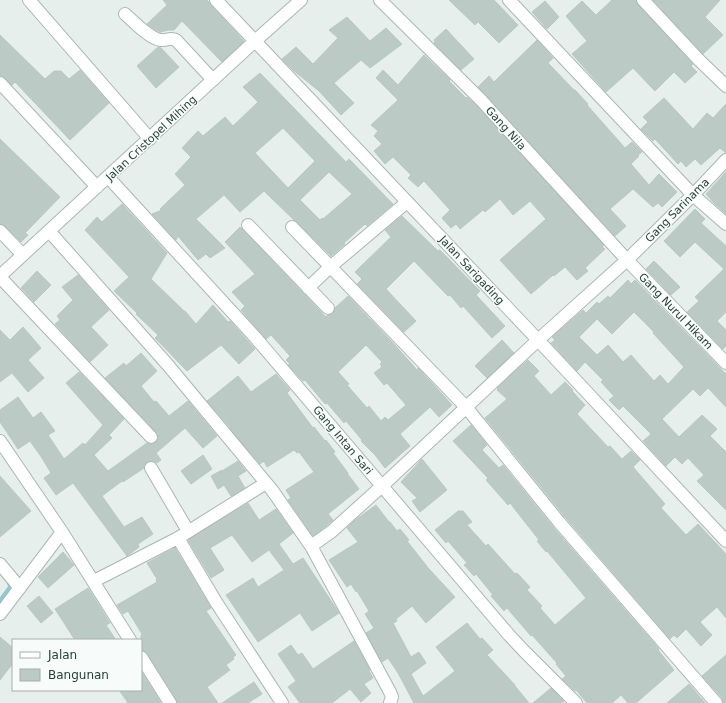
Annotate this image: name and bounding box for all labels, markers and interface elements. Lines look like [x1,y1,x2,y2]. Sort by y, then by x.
street label: Jalan Cristopel Mihing [103,93,199,184]
street label: Gang Nila [483,104,528,153]
street label: Gang Sarinama [643,176,712,245]
street label: Jalan Sarigading [436,233,507,307]
street label: Gang Nurul Hikam [636,271,715,352]
street label: Gang Intan Sari [310,403,375,477]
legend [12,639,142,691]
text: Jalan [47,648,77,662]
text: Bangunan [48,668,109,682]

